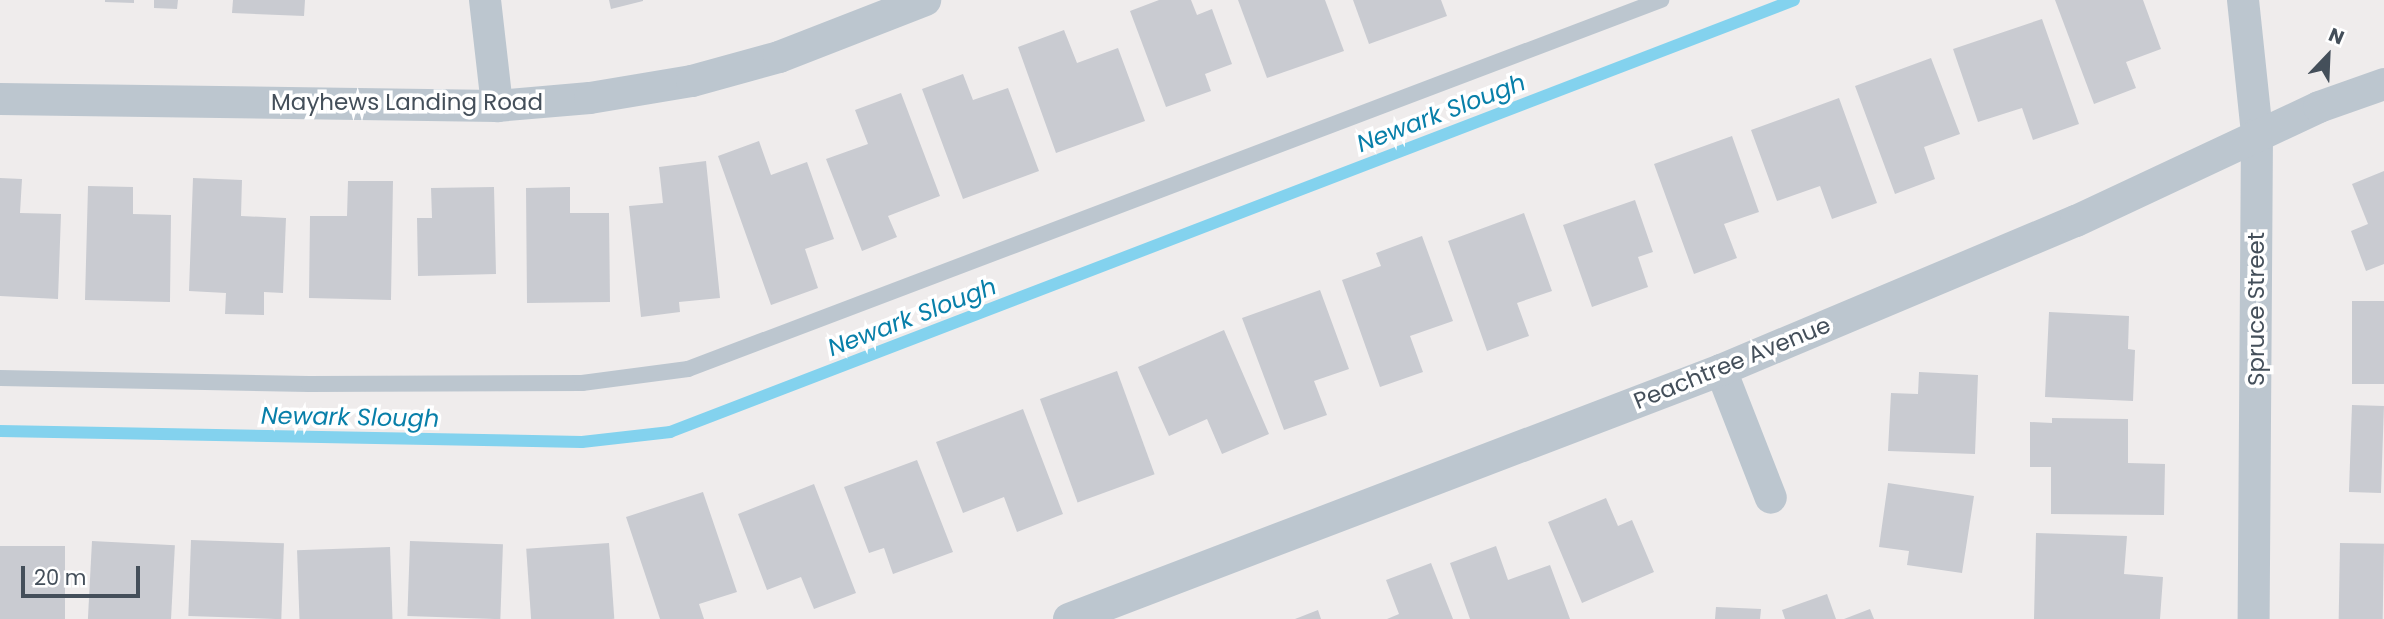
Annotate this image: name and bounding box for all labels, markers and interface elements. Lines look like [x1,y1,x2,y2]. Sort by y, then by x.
north arrow [2293,21,2363,91]
text: N [2325,21,2348,51]
water label: Newark Slough [1353,68,1529,158]
street label: Mayhews Landing Road [271,88,543,116]
street label: Spruce Street [2242,232,2270,386]
water label: Newark Slough [824,272,1000,362]
street label: Peachtree Avenue [1630,311,1834,415]
water label: Newark Slough [261,401,439,433]
scale bar [24,552,144,596]
text: 20 m [34,563,87,592]

